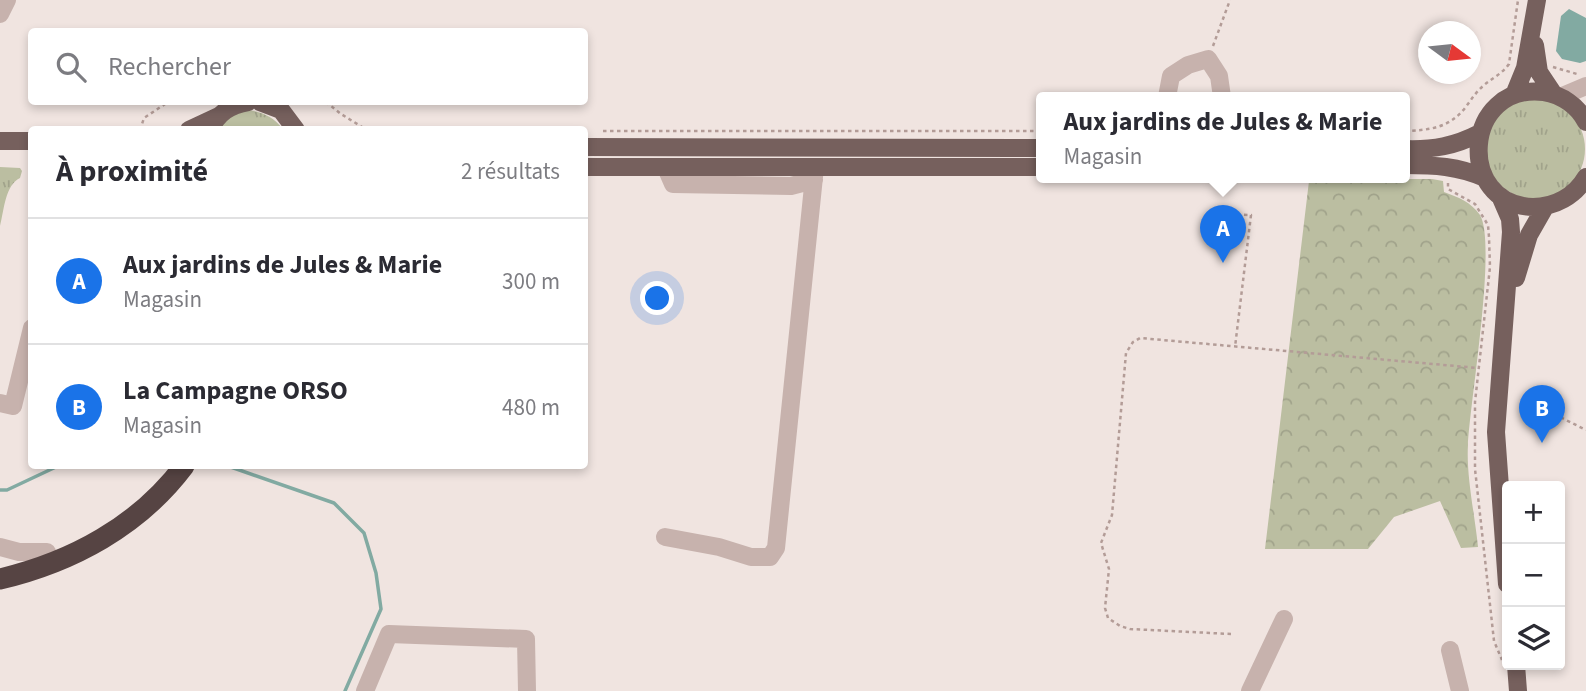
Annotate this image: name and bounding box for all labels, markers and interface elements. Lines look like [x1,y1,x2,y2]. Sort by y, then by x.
north arrow [1418,21,1481,84]
search box [28,28,588,105]
icon: search [52,48,90,86]
text: Rechercher [108,48,231,85]
popup [1036,92,1410,183]
text: Aux jardins de Jules & Marie [1063,103,1383,140]
text: Magasin [1063,140,1142,173]
text: À proximité [56,150,208,193]
text: 2 résultats [461,155,560,188]
pin: A [1200,205,1246,263]
text: Aux jardins de Jules & Marie [123,246,442,283]
text: A [72,265,86,298]
text: 300 m [502,265,560,298]
your location [640,281,674,315]
text: Magasin [123,283,202,316]
text: La Campagne ORSO [123,372,348,409]
pin: B [1519,385,1565,443]
text: B [72,391,86,424]
text: 480 m [502,391,560,424]
text: Magasin [123,409,202,442]
map controls [1502,481,1565,670]
button: + [1502,481,1565,544]
button: − [1502,544,1565,607]
button: layers [1502,607,1565,670]

